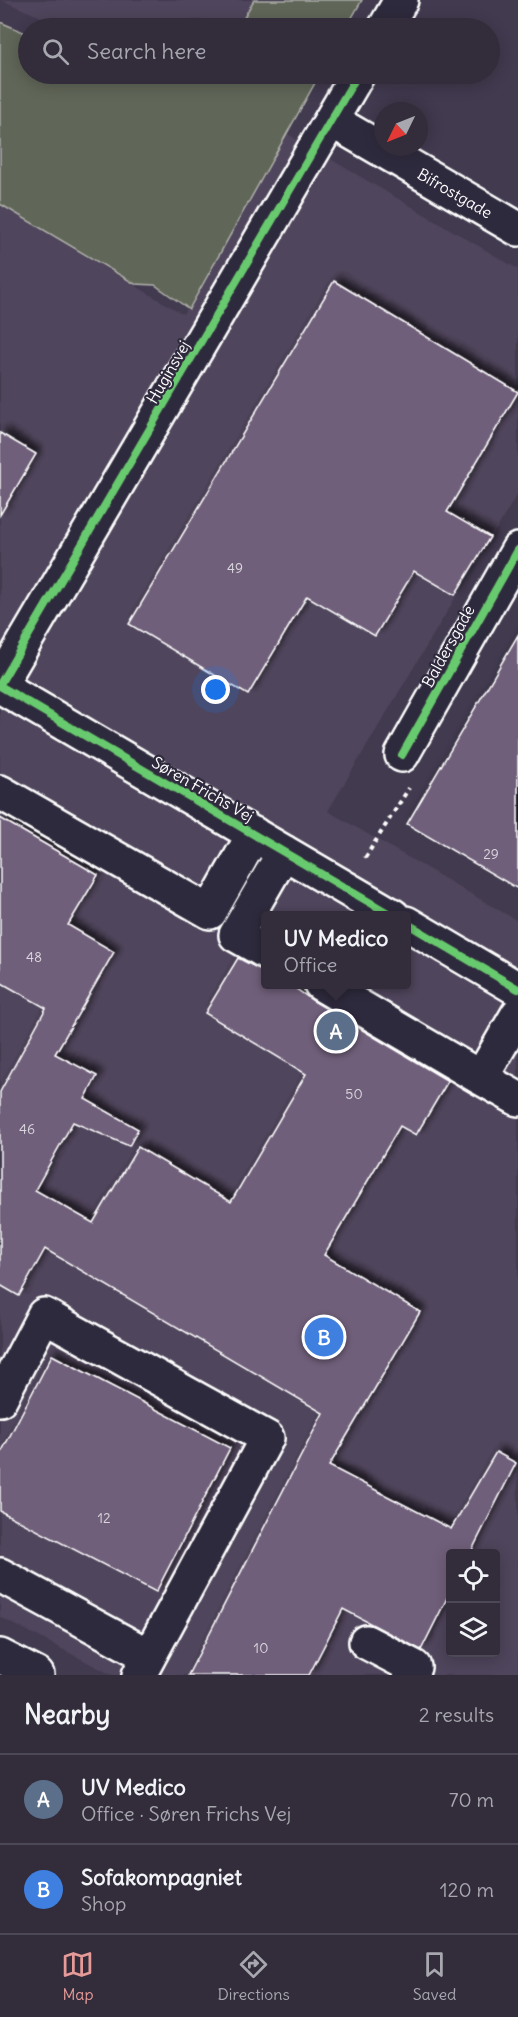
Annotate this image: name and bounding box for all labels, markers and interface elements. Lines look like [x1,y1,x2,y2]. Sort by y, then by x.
search box [18,18,500,84]
icon: search [39,35,72,68]
text: Search here [87,37,206,65]
north arrow [374,102,428,156]
street label: Bifrostgade [414,164,496,222]
street label: Huginsvej [142,337,194,407]
house number: 49 [227,559,243,577]
street label: Baldersgade [417,601,479,691]
your location [201,675,230,704]
street label: Søren Frichs Vej [149,752,257,826]
house number: 29 [483,845,499,863]
popup [261,911,411,989]
text: UV Medico [284,924,388,952]
house number: 48 [26,948,42,966]
text: Office [284,952,337,977]
pin: A [316,1008,356,1054]
house number: 50 [345,1085,363,1103]
house number: 46 [19,1120,35,1138]
pin: B [304,1314,344,1360]
house number: 12 [97,1509,111,1527]
map controls [446,1549,500,1657]
button: locate [446,1549,500,1603]
button: layers [446,1603,500,1657]
house number: 10 [254,1639,268,1657]
text: Nearby [24,1698,110,1731]
text: 2 results [419,1702,494,1727]
text: UV Medico [81,1773,186,1801]
text: A [37,1787,50,1812]
text: 70 m [449,1787,494,1812]
text: Office · Søren Frichs Vej [81,1801,291,1826]
text: Sofakompagniet [81,1863,242,1891]
text: B [37,1877,50,1902]
text: 120 m [440,1877,494,1902]
text: Shop [81,1891,126,1916]
tab: Map [61,1948,94,2004]
tab: Directions [217,1948,290,2004]
tab: Saved [413,1948,457,2004]

